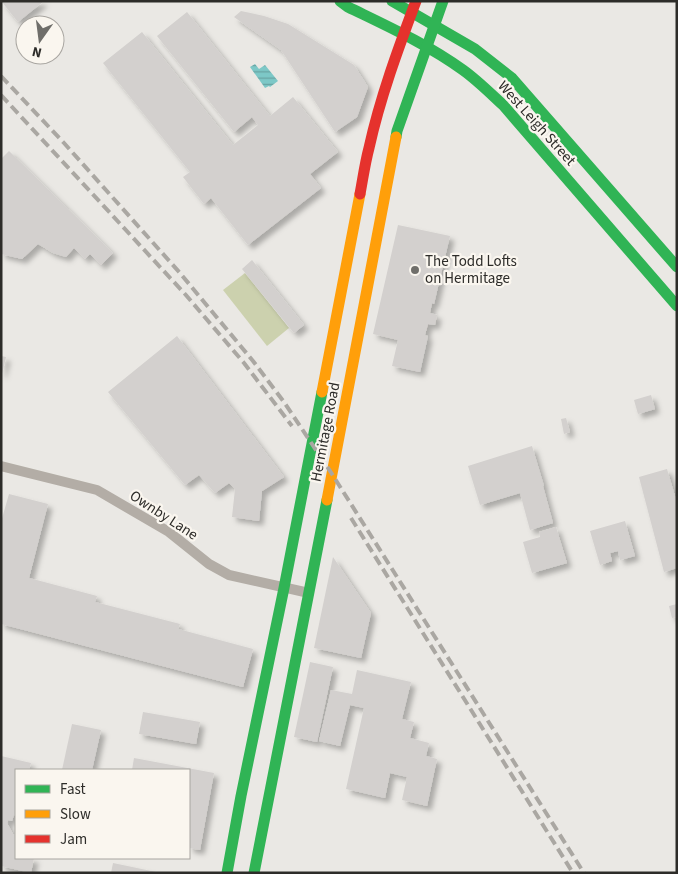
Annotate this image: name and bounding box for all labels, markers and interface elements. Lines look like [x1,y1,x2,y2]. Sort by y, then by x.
north arrow [15,15,65,65]
text: N [30,41,44,62]
street label: West Leigh Street [493,76,581,170]
place label: The Todd Lofts on Hermitage [425,251,517,289]
marker: The Todd Lofts on Hermitage [409,264,421,276]
street label: Hermitage Road [306,381,345,484]
street label: Ownby Lane [125,485,202,545]
legend [15,769,190,859]
text: Fast [60,779,86,800]
text: Slow [60,804,91,825]
text: Jam [60,829,87,850]

